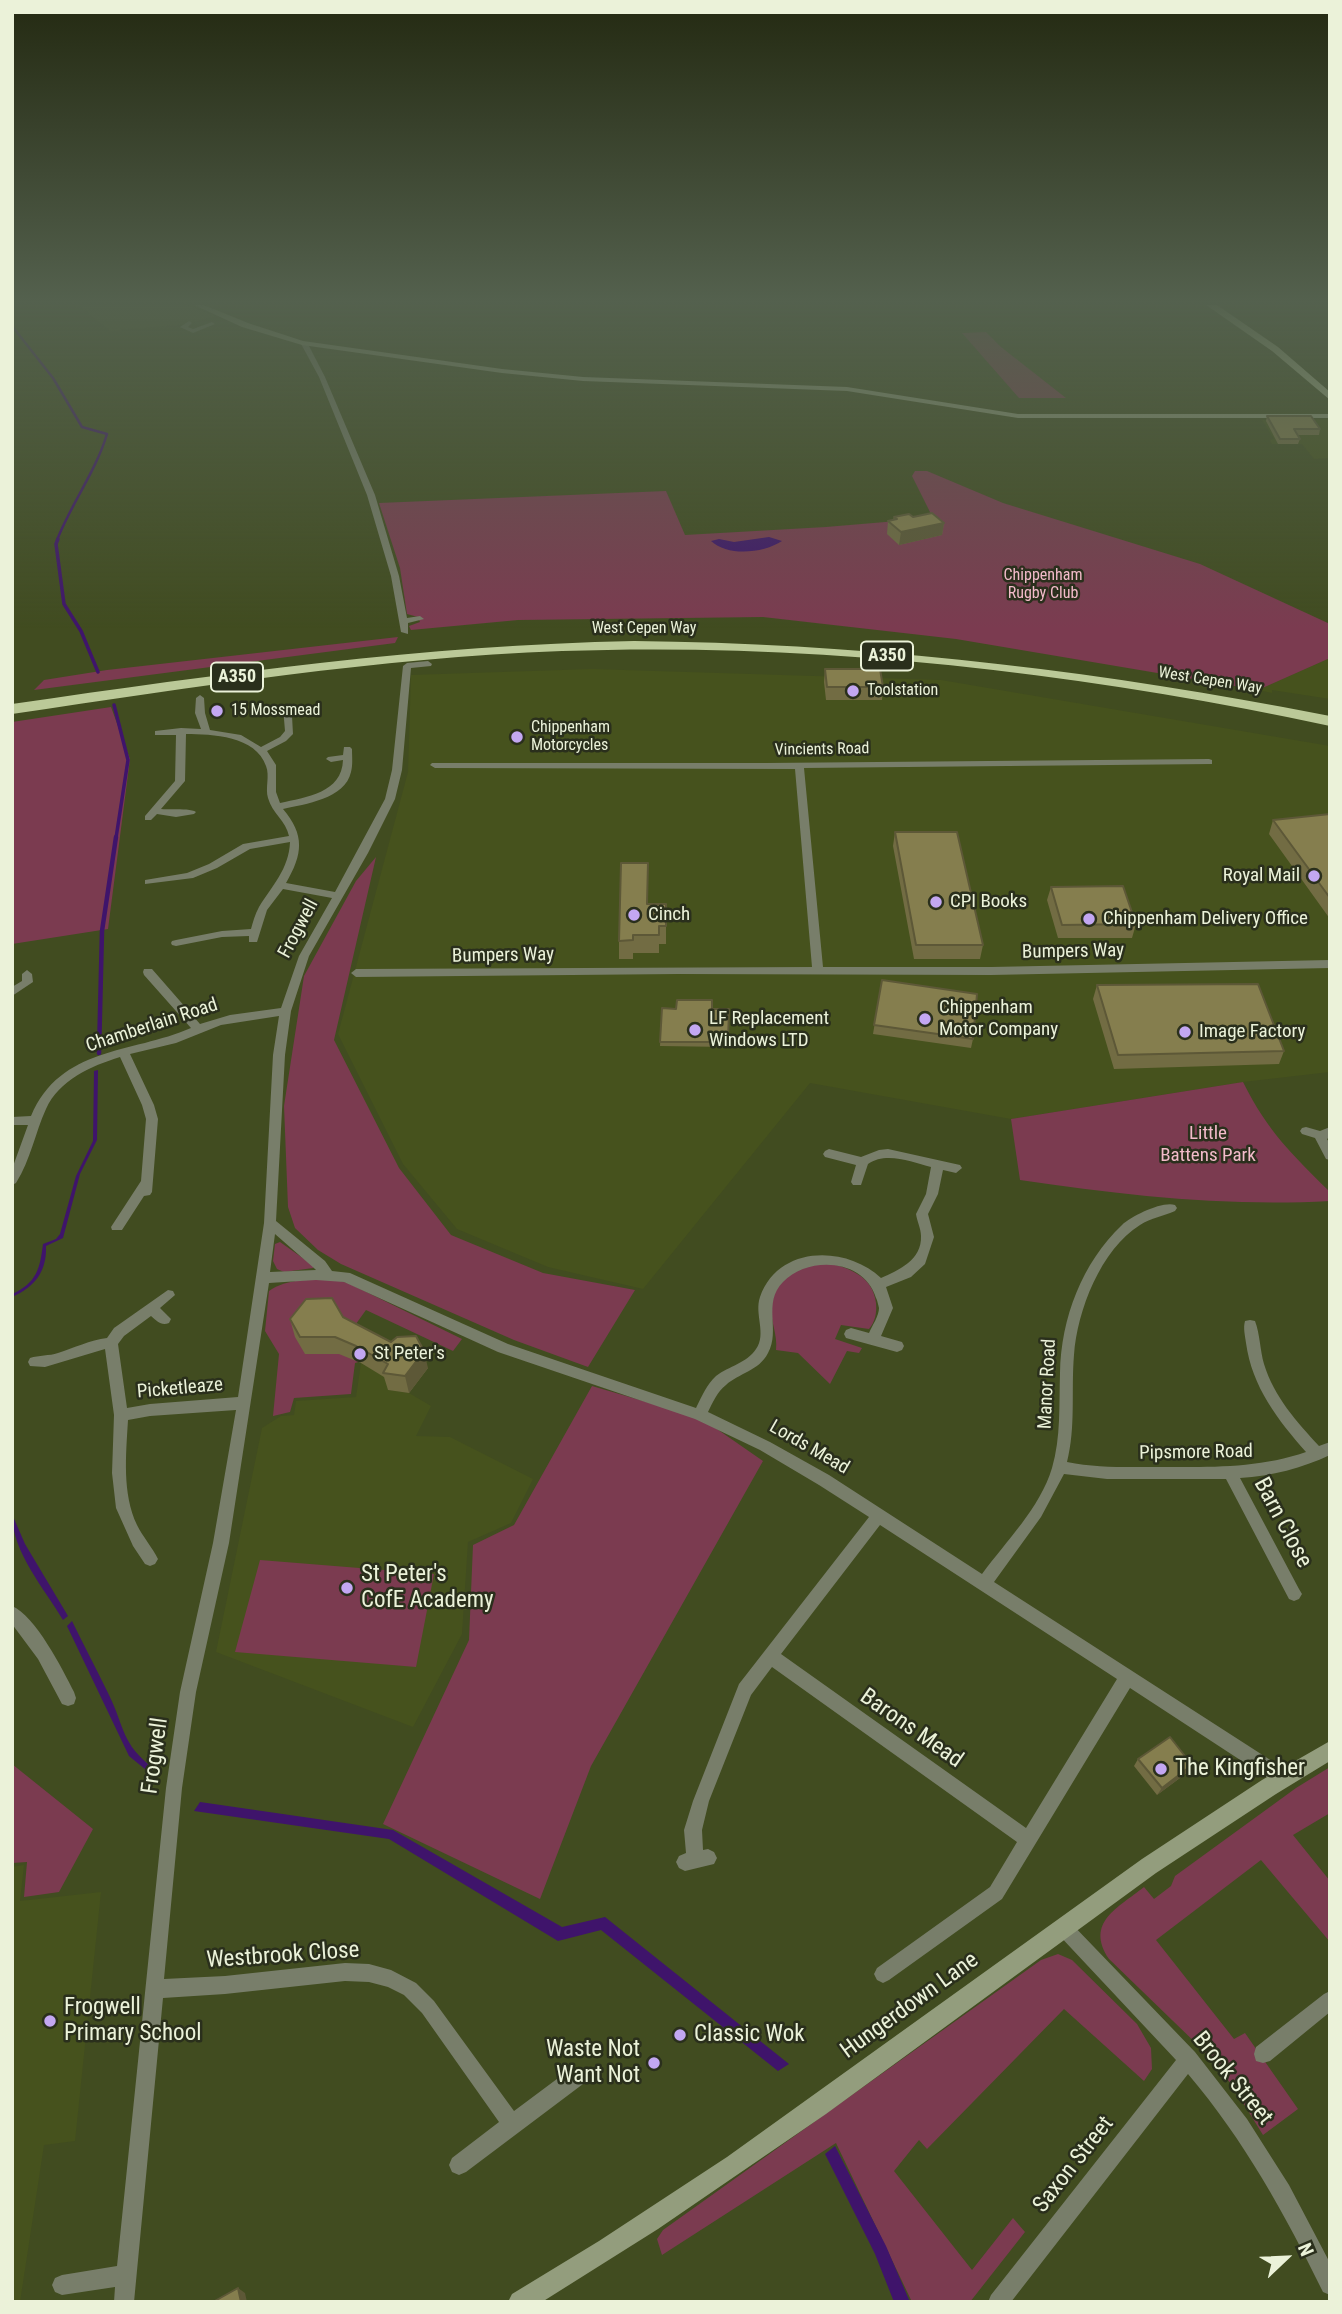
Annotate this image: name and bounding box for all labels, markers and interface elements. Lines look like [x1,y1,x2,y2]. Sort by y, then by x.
park label: Chippenham Rugby Club [1004,566,1082,604]
street label: West Cepen Way [592,619,696,639]
road number: A350 [861,642,913,670]
road number: A350 [211,662,263,692]
street label: West Cepen Way [1157,663,1263,699]
place label: Toolstation [867,681,938,701]
marker: Toolstation [845,683,861,699]
place label: 15 Mossmead [231,701,320,721]
marker: 15 Mossmead [209,703,225,719]
place label: Chippenham Motorcycles [531,718,610,756]
marker: Chippenham Motorcycles [509,729,525,745]
street label: Vincients Road [775,740,869,760]
place label: Royal Mail [1223,865,1300,887]
marker: Royal Mail [1306,868,1322,884]
place label: CPI Books [950,891,1027,913]
marker: CPI Books [928,894,944,910]
street label: Frogwell [274,896,324,962]
place label: Cinch [648,904,690,926]
marker: Cinch [626,907,642,923]
place label: Chippenham Delivery Office [1103,908,1308,930]
marker: Chippenham Delivery Office [1081,911,1097,927]
street label: Bumpers Way [1022,940,1124,964]
street label: Bumpers Way [452,944,554,968]
street label: Chamberlain Road [83,994,221,1058]
place label: Chippenham Motor Company [939,997,1058,1041]
place label: LF Replacement Windows LTD [709,1008,829,1052]
marker: Chippenham Motor Company [917,1011,933,1027]
place label: Image Factory [1199,1021,1305,1043]
marker: LF Replacement Windows LTD [687,1022,703,1038]
marker: Image Factory [1177,1024,1193,1040]
park label: Little Battens Park [1160,1123,1256,1167]
street label: Manor Road [1034,1338,1062,1430]
place label: St Peter's [374,1343,445,1365]
marker: St Peter's [352,1346,368,1362]
street label: Picketleaze [136,1374,224,1404]
street label: Lords Mead [765,1416,853,1480]
street label: Pipsmore Road [1139,1441,1253,1465]
street label: Barn Close [1247,1473,1317,1573]
place label: St Peter's CofE Academy [361,1561,494,1615]
marker: St Peter's CofE Academy [339,1580,355,1596]
street label: Barons Mead [854,1683,968,1775]
street label: Frogwell [137,1716,175,1796]
place label: The Kingfisher [1175,1755,1305,1783]
marker: The Kingfisher [1153,1761,1169,1777]
street label: Westbrook Close [206,1937,360,1975]
street label: Hungerdown Lane [836,1947,984,2065]
place label: Frogwell Primary School [64,1994,201,2048]
marker: Frogwell Primary School [42,2013,58,2029]
place label: Classic Wok [694,2021,805,2049]
marker: Classic Wok [672,2027,688,2043]
street label: Brook Street [1186,2027,1278,2131]
place label: Waste Not Want Not [546,2036,640,2090]
marker: Waste Not Want Not [646,2055,662,2071]
street label: Saxon Street [1028,2111,1120,2219]
north arrow [1251,2223,1321,2293]
text: N [1293,2240,1319,2259]

